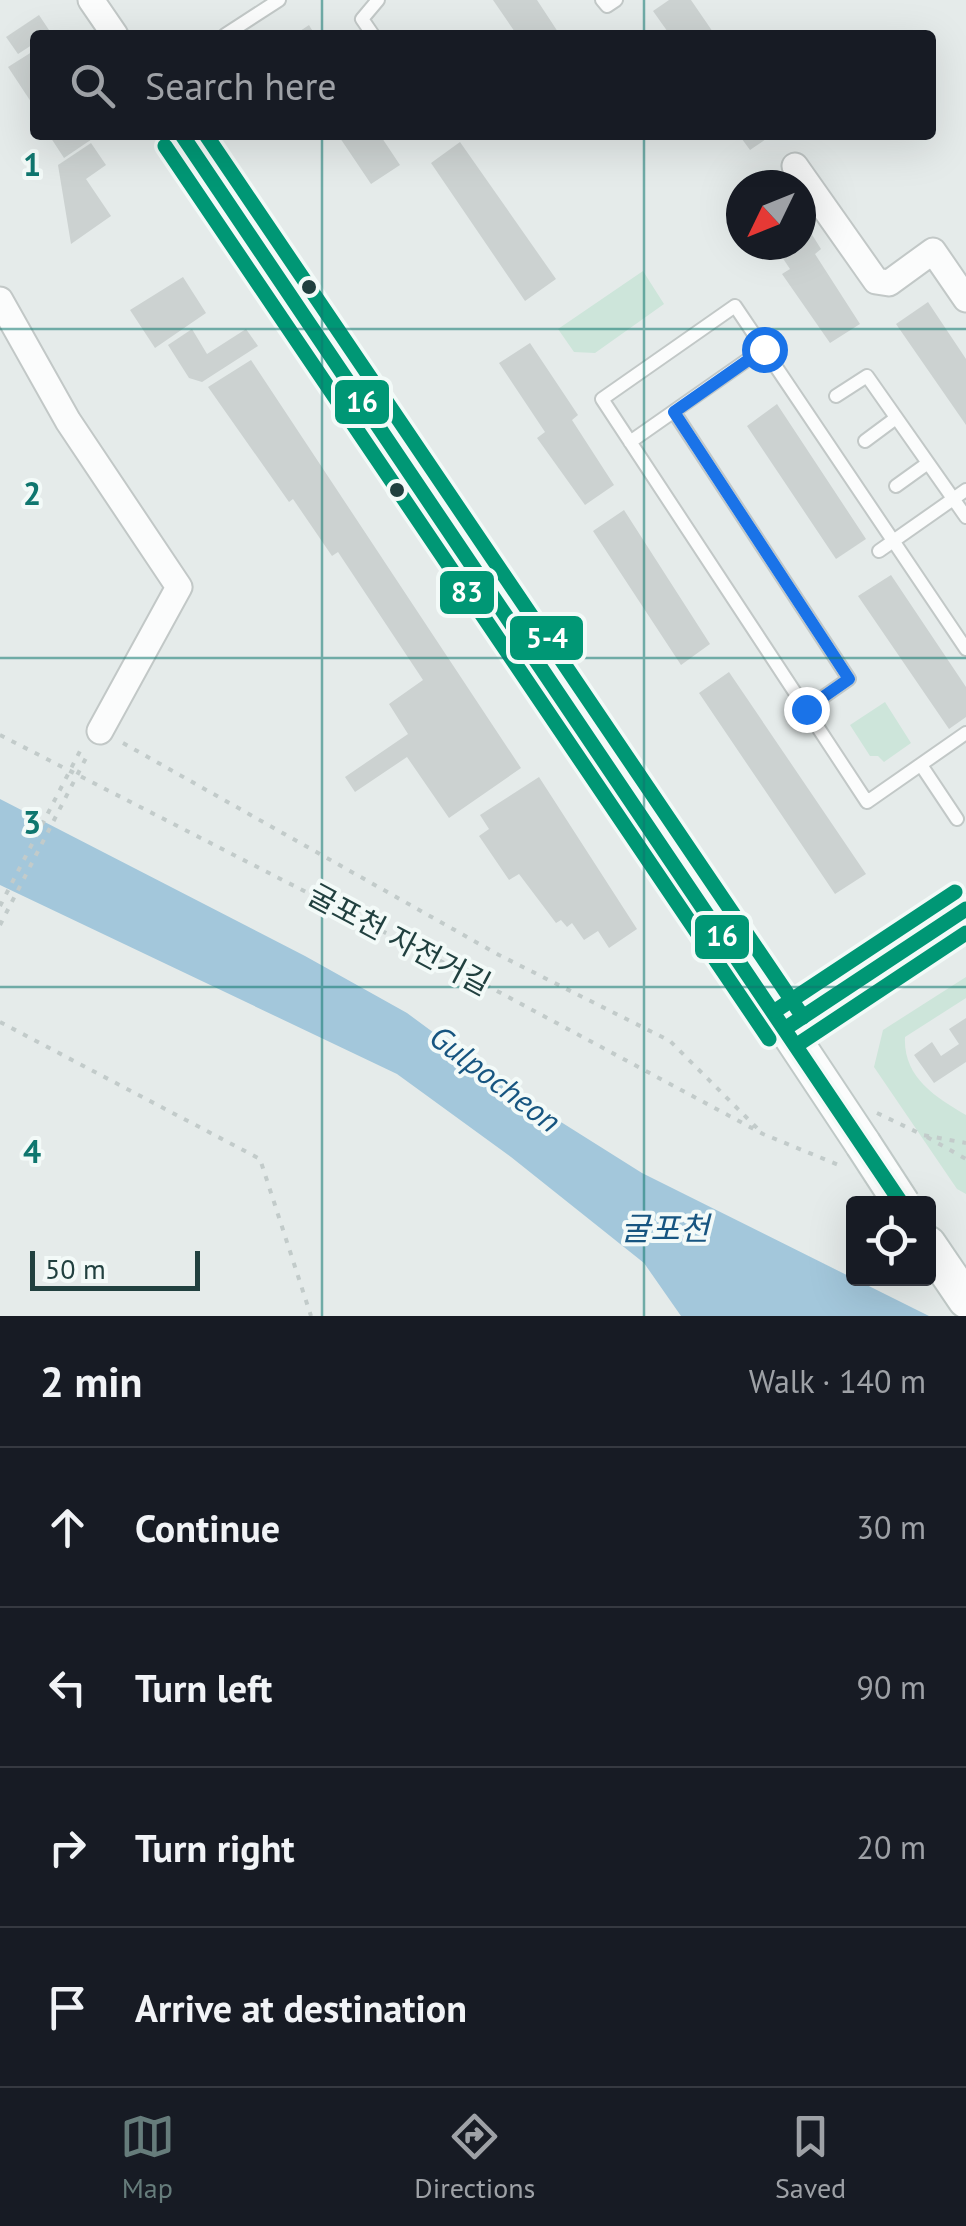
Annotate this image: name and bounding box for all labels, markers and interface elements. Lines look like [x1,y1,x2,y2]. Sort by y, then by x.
search box [30,30,936,140]
icon: search [65,58,120,113]
text: Search here [145,61,337,110]
text: 1 [23,143,41,185]
north arrow [726,170,816,260]
unlabelled marker [299,277,319,297]
route start [742,327,788,373]
line badge: 16 [333,378,391,426]
text: 16 [346,383,378,420]
text: 2 [23,472,41,514]
unlabelled marker [387,480,407,500]
line badge: 83 [438,569,496,616]
text: 83 [451,573,483,610]
line badge: 5-4 [508,614,585,662]
text: 5-4 [526,619,568,656]
route end [784,687,830,733]
text: 3 [23,801,41,843]
street label: 굴포천 자전거길 [302,874,498,1003]
line badge: 16 [693,913,751,961]
text: 16 [706,917,738,954]
water label: Gulpocheon [422,1015,570,1141]
text: 4 [23,1130,41,1172]
map controls [846,1196,936,1286]
button: locate [846,1196,936,1286]
water label: 굴포천 [621,1207,713,1249]
scale bar [30,1246,200,1290]
text: 50 m [45,1250,106,1287]
text: 2 min [40,1354,142,1409]
text: Walk · 140 m [749,1360,926,1402]
icon: ahead [40,1500,95,1555]
text: Continue [135,1503,280,1552]
text: 30 m [857,1506,926,1548]
icon: left [40,1660,95,1715]
text: Turn left [135,1663,272,1712]
text: 90 m [857,1666,926,1708]
icon: right [40,1820,95,1875]
text: Turn right [135,1823,295,1872]
text: 20 m [857,1826,926,1868]
icon: arrive [40,1980,95,2035]
text: Arrive at destination [135,1983,467,2032]
tab: Map [120,2109,175,2206]
tab: Directions [414,2109,535,2206]
tab: Saved [775,2109,846,2206]

